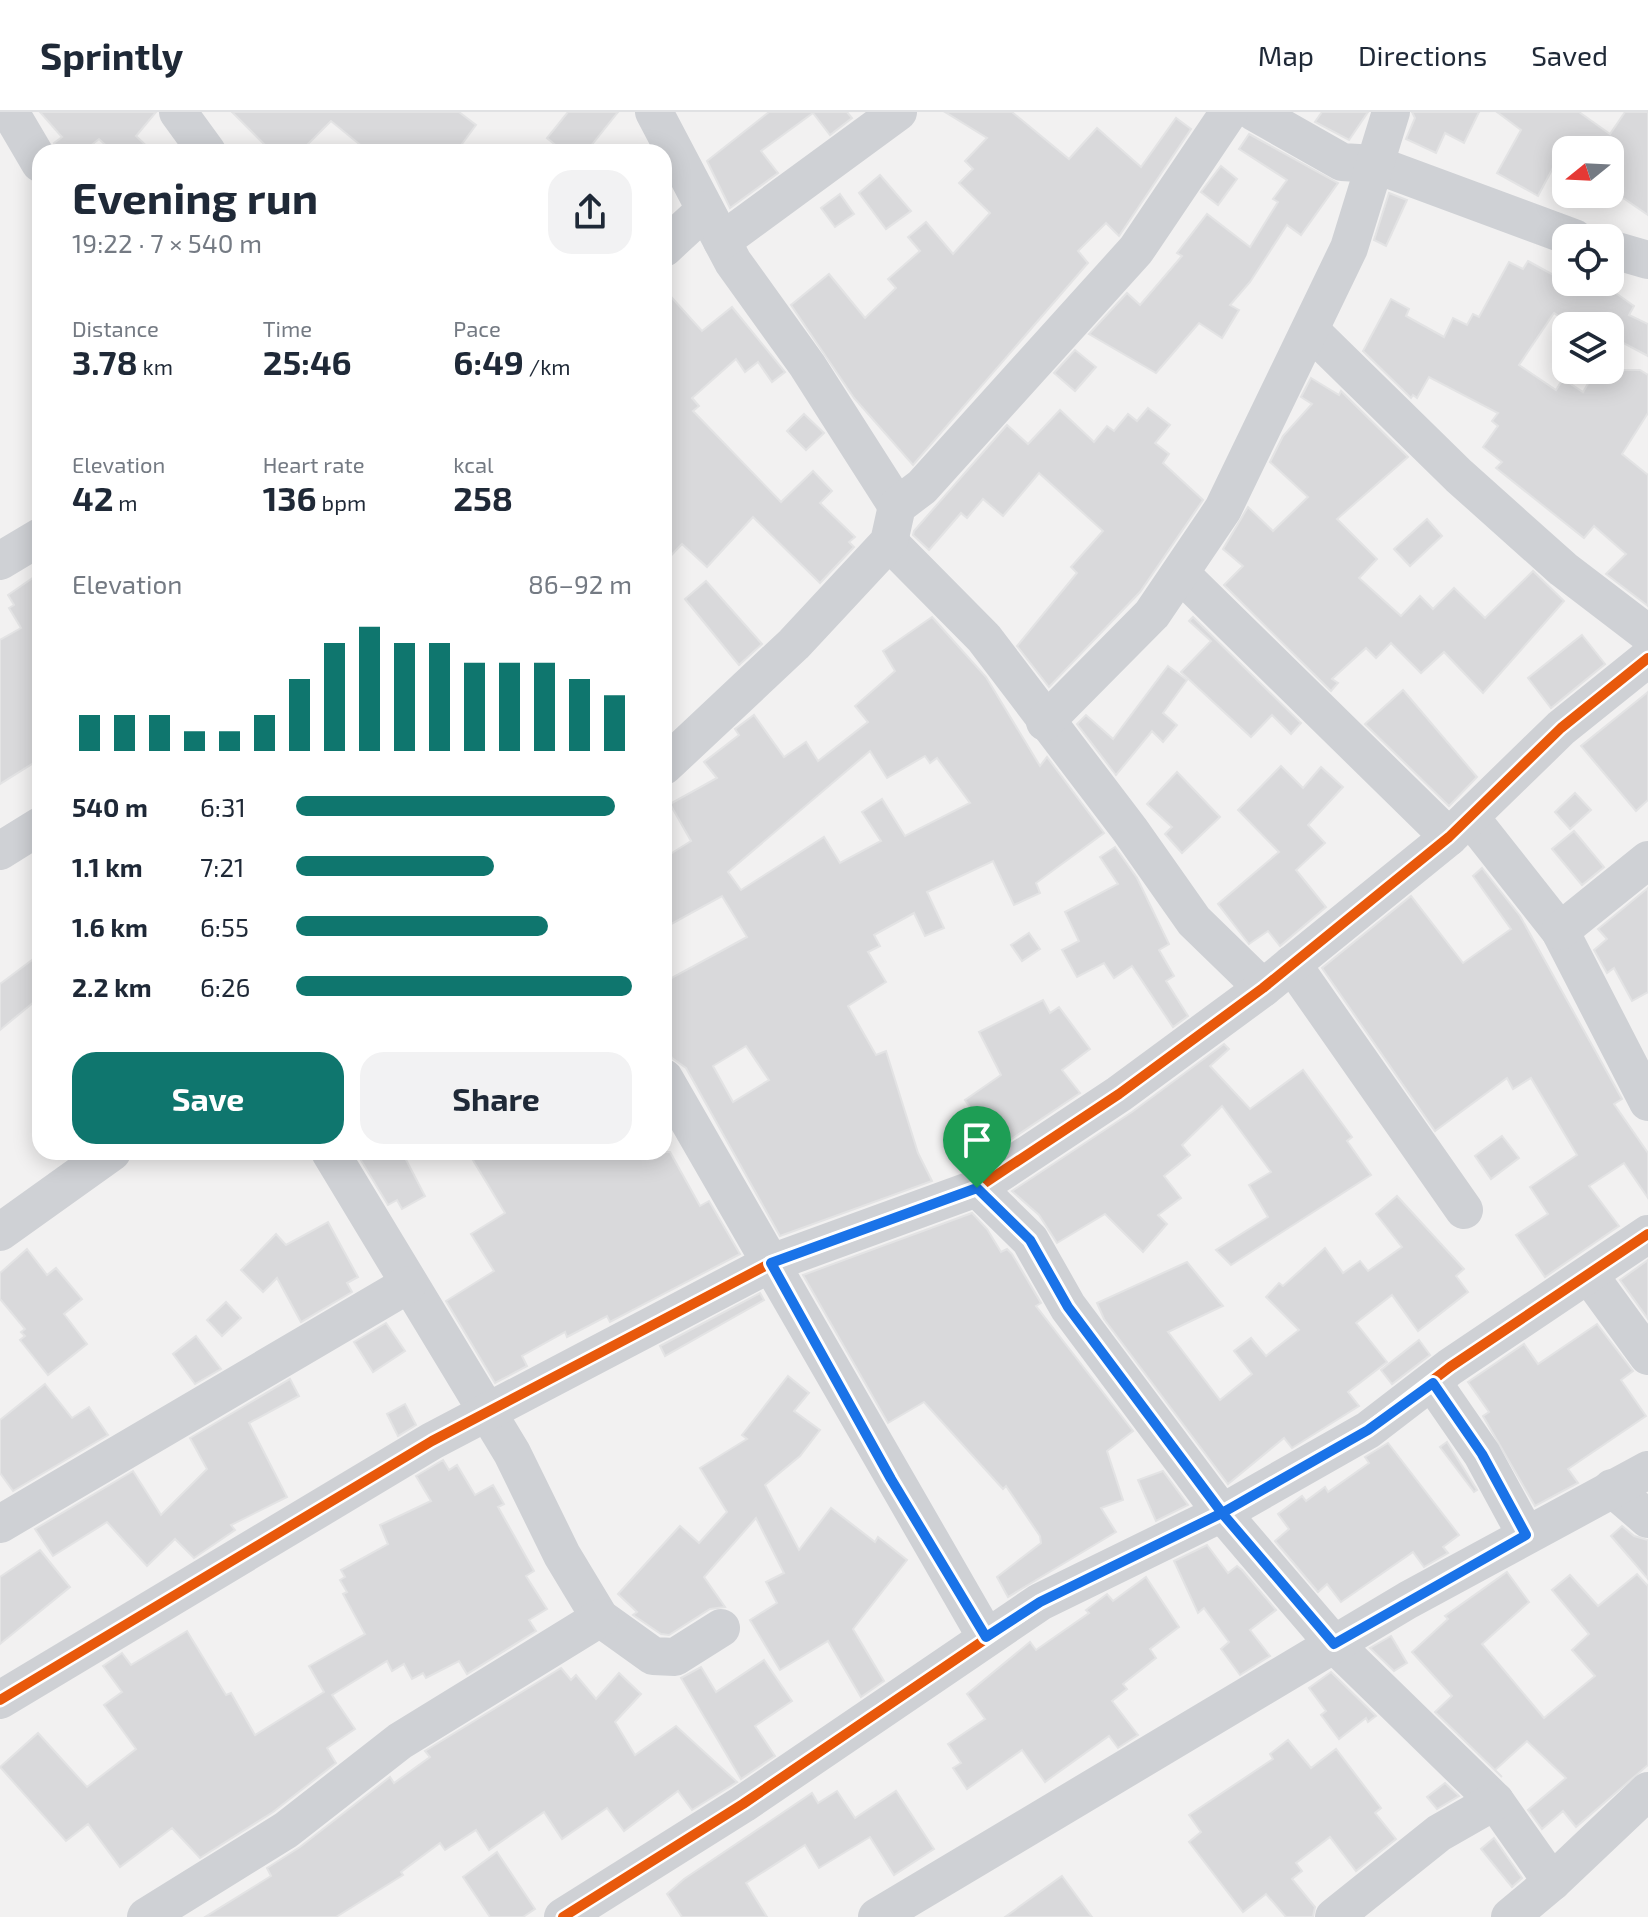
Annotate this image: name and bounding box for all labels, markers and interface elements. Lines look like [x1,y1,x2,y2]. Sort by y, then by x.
text: Sprintly [40,32,183,78]
text: Map [1258,38,1314,72]
text: Directions [1358,38,1487,72]
text: Saved [1531,38,1608,72]
north arrow [1552,136,1624,208]
map controls [1552,136,1624,384]
text: Evening run [72,170,318,223]
button: share [548,170,632,254]
button: locate [1552,224,1624,296]
text: 19:22 · 7 × 540 m [72,227,262,258]
button: layers [1552,312,1624,384]
text: Distance [72,315,159,341]
text: Time [263,315,312,341]
text: Pace [453,315,501,341]
text: 3.78 [72,341,138,382]
text: 25:46 [263,341,352,382]
text: 6:49 [453,341,524,382]
text: km [138,353,173,379]
text: /km [524,353,571,379]
text: Elevation [72,451,165,477]
text: Heart rate [263,451,364,477]
text: kcal [453,451,494,477]
text: 42 [72,477,113,518]
text: 136 [263,477,317,518]
text: 258 [453,477,513,518]
text: m [113,489,138,515]
text: bpm [317,489,366,515]
text: Elevation [72,568,182,599]
text: 86–92 m [528,568,632,599]
text: 540 m [72,791,148,822]
text: 6:31 [200,791,246,822]
text: 1.1 km [72,851,143,882]
text: 7:21 [200,851,244,882]
text: 1.6 km [72,911,148,942]
text: 6:55 [200,911,249,942]
text: 2.2 km [72,971,152,1002]
text: 6:26 [200,971,251,1002]
button: Save [72,1052,344,1144]
button: Share [360,1052,632,1144]
pin [943,1106,1011,1188]
icon: arrive [955,1118,999,1162]

